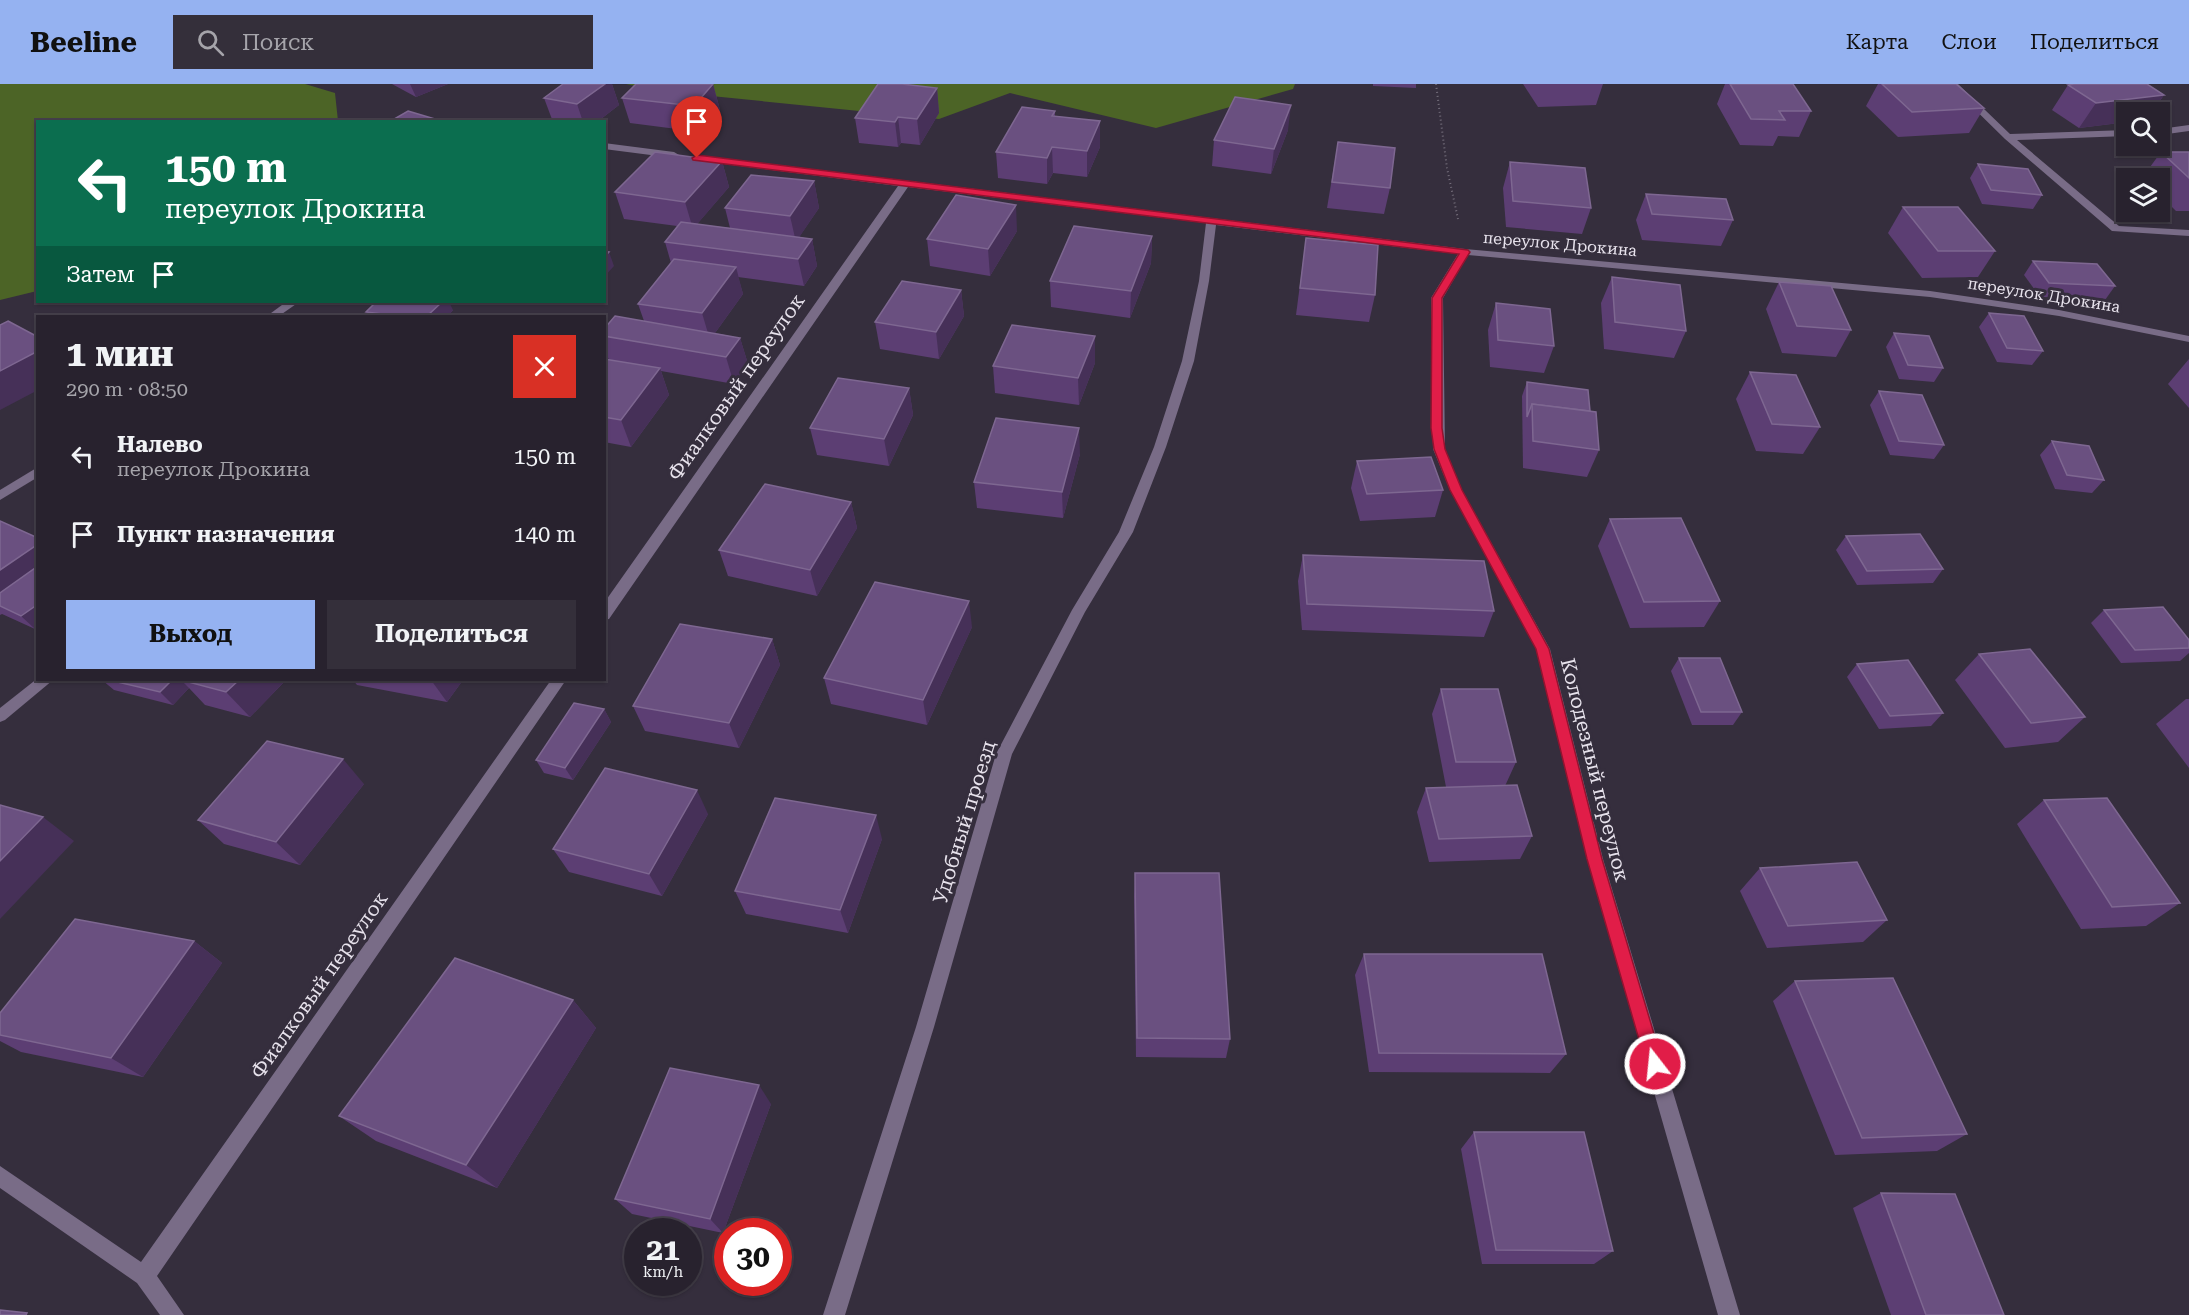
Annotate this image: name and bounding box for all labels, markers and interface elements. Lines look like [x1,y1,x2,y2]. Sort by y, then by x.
search box [173,15,593,69]
text: Beeline [30,26,137,59]
icon: search [194,26,227,59]
text: Поиск [242,30,314,55]
text: Карта [1846,30,1909,54]
text: Слои [1942,30,1997,54]
text: Поделиться [2030,30,2159,54]
pin [671,96,722,158]
map controls [2116,102,2170,222]
button: search [2116,102,2170,156]
icon: arrive [680,105,713,138]
text: 150 m [165,143,287,192]
icon: left [66,144,144,222]
button: layers [2116,168,2170,222]
text: переулок Дрокина [165,193,425,225]
street label: переулок Дрокина [1482,228,1638,260]
icon: arrive [147,258,180,291]
text: Затем [66,262,135,287]
street label: переулок Дрокина [1966,274,2122,317]
street label: Фиалковый переулок [662,289,810,485]
text: 1 мин [66,333,174,375]
button: close [513,335,576,398]
text: 290 m · 08:50 [66,377,188,401]
text: Налево [117,432,203,457]
icon: left [66,440,99,473]
text: 150 m [513,444,576,469]
text: переулок Дрокина [117,457,310,481]
icon: arrive [66,518,99,551]
text: Пункт назначения [117,522,335,547]
text: 140 m [513,522,576,547]
button: Выход [66,600,315,669]
button: Поделиться [327,600,576,669]
street label: Колодезный переулок [1556,656,1635,885]
street label: Удобный проезд [928,737,1000,907]
street label: Фиалковый переулок [245,887,393,1083]
position arrow [1623,1032,1687,1096]
speed limit sign: 30 [714,1218,792,1296]
text: 21 [646,1232,680,1267]
text: km/h [643,1263,683,1281]

